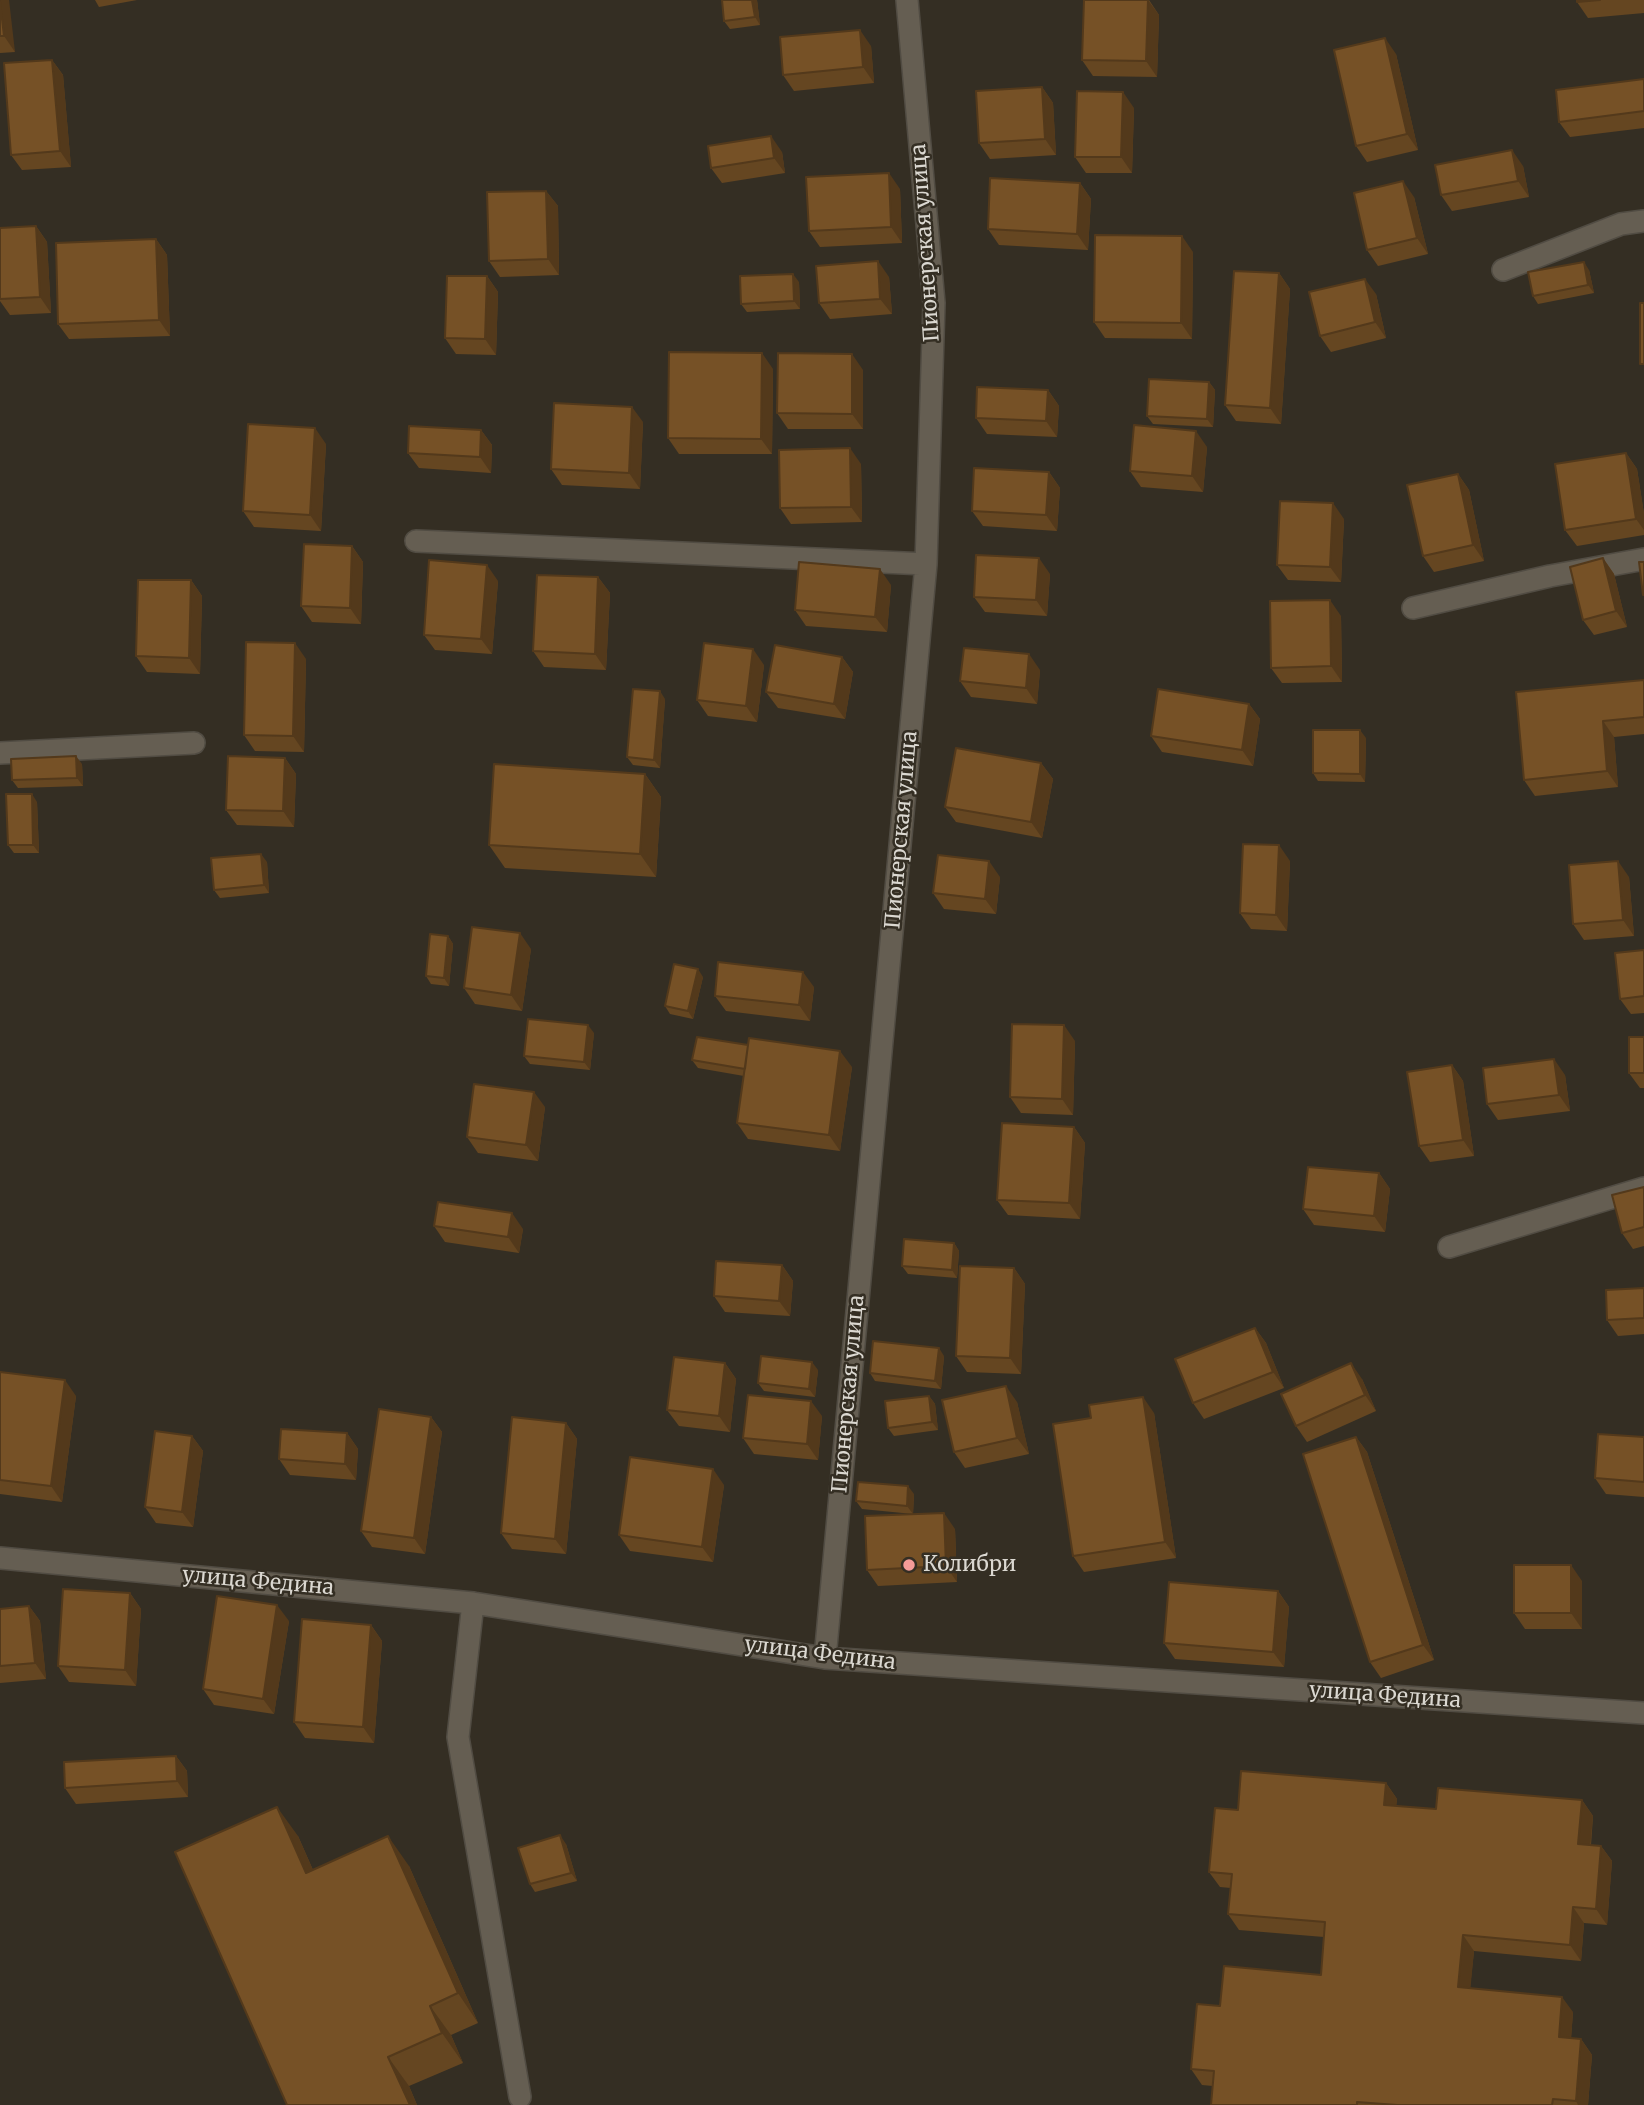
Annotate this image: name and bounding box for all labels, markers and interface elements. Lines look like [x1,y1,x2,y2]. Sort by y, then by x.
street label: Пионерская улица [907,143,945,343]
street label: Пионерская улица [881,730,923,930]
street label: Пионерская улица [828,1294,870,1494]
place label: Колибри [923,1552,1016,1578]
marker: Колибри [901,1557,917,1573]
street label: улица Федина [181,1563,335,1601]
street label: улица Федина [743,1632,897,1676]
street label: улица Федина [1308,1678,1462,1714]

